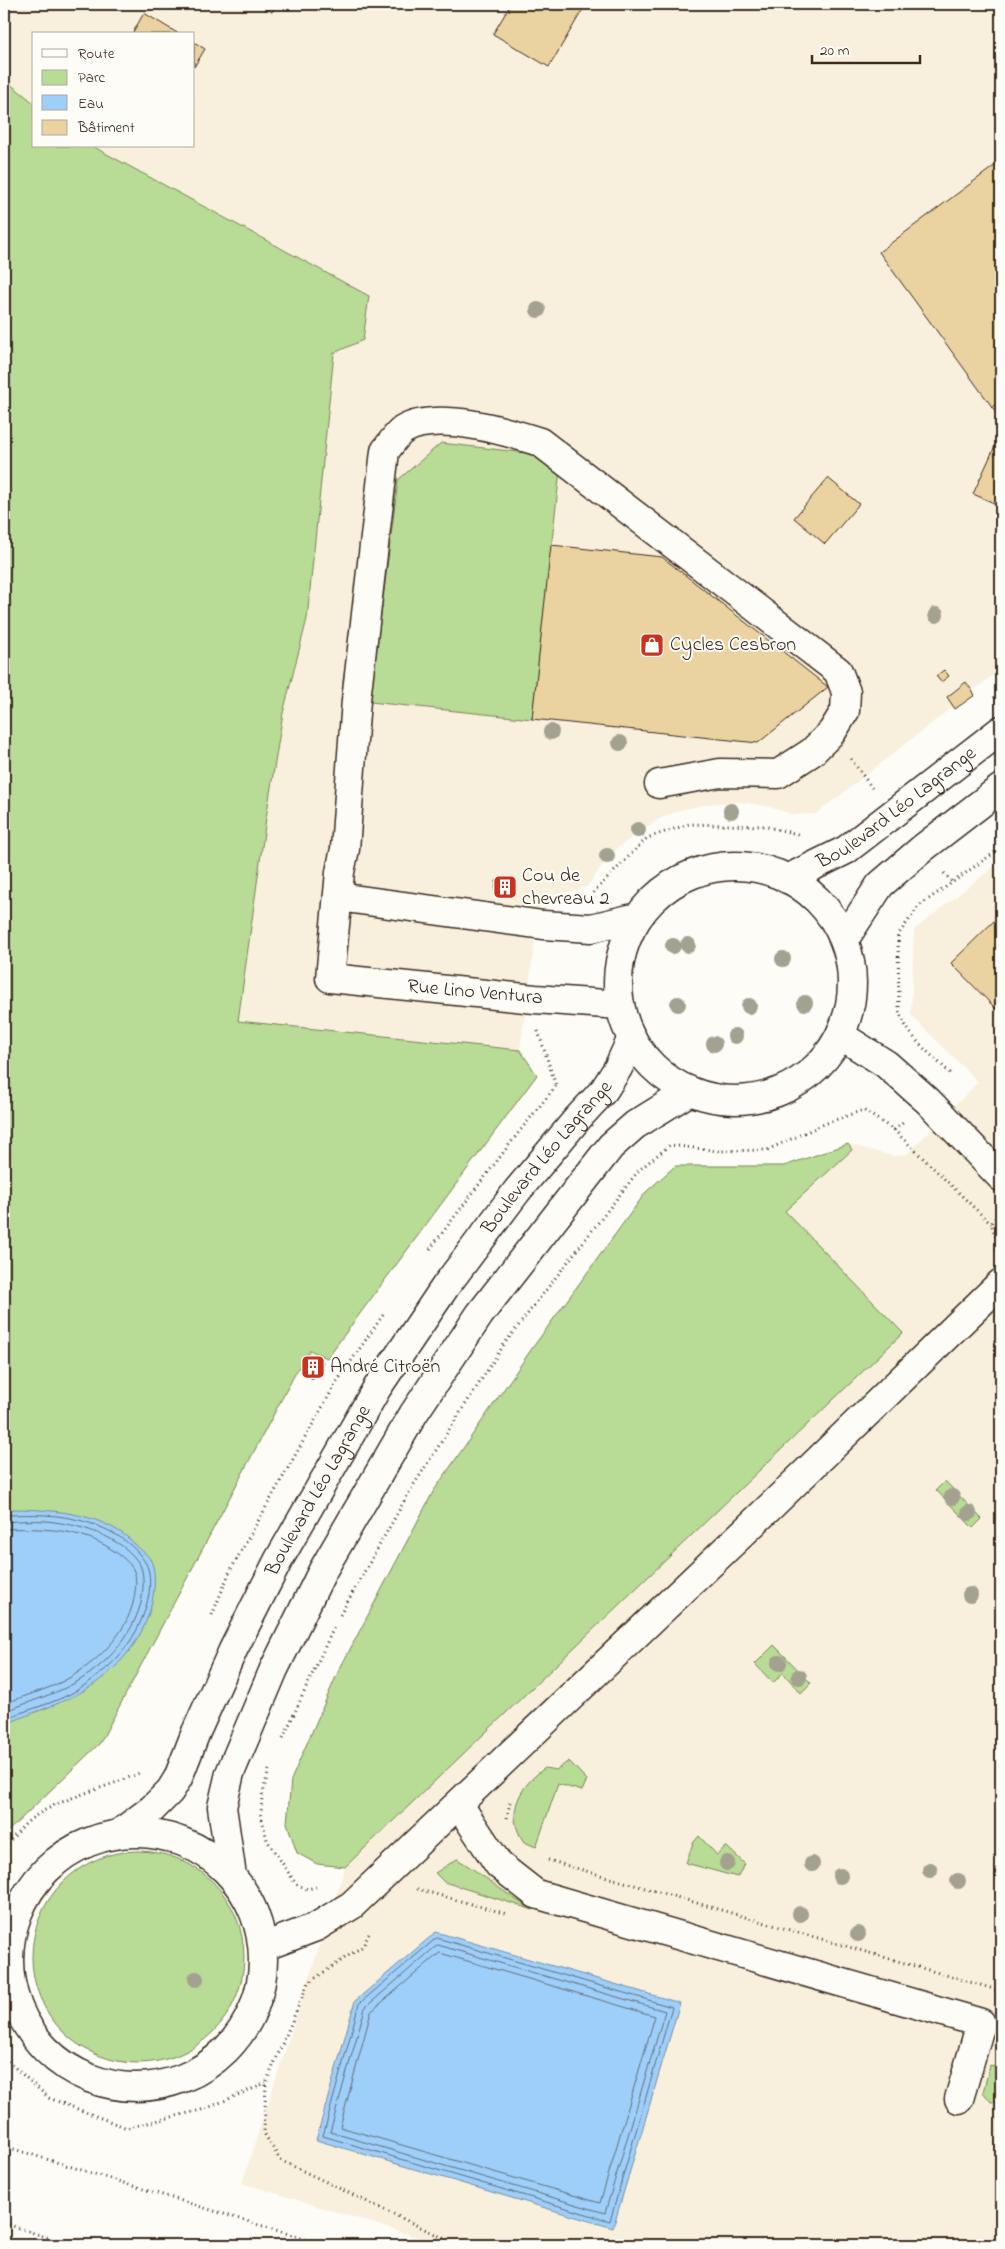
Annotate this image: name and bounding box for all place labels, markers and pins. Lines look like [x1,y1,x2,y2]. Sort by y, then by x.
place label: Cycles Cesbron [670,631,796,660]
shop icon: Cycles Cesbron [639,632,665,658]
place label: Cou de chevreau 2 [522,862,609,914]
building icon: Cou de chevreau 2 [492,874,518,900]
place label: André Citroën [330,1353,440,1382]
building icon: André Citroën [300,1354,326,1380]

